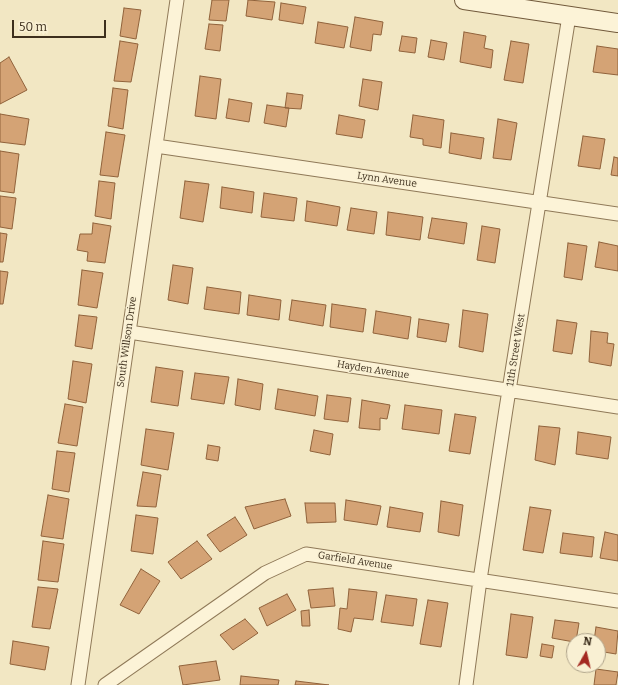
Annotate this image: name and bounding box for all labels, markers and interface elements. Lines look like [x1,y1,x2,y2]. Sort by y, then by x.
scale bar [14,12,108,38]
text: 50 m [19,20,47,34]
street label: Lynn Avenue [356,170,418,190]
street label: South Willson Drive [115,296,139,388]
street label: 11th Street West [504,313,528,387]
street label: Hayden Avenue [336,358,410,382]
street label: Garfield Avenue [317,549,393,573]
north arrow [566,633,606,673]
text: N [582,635,593,649]

